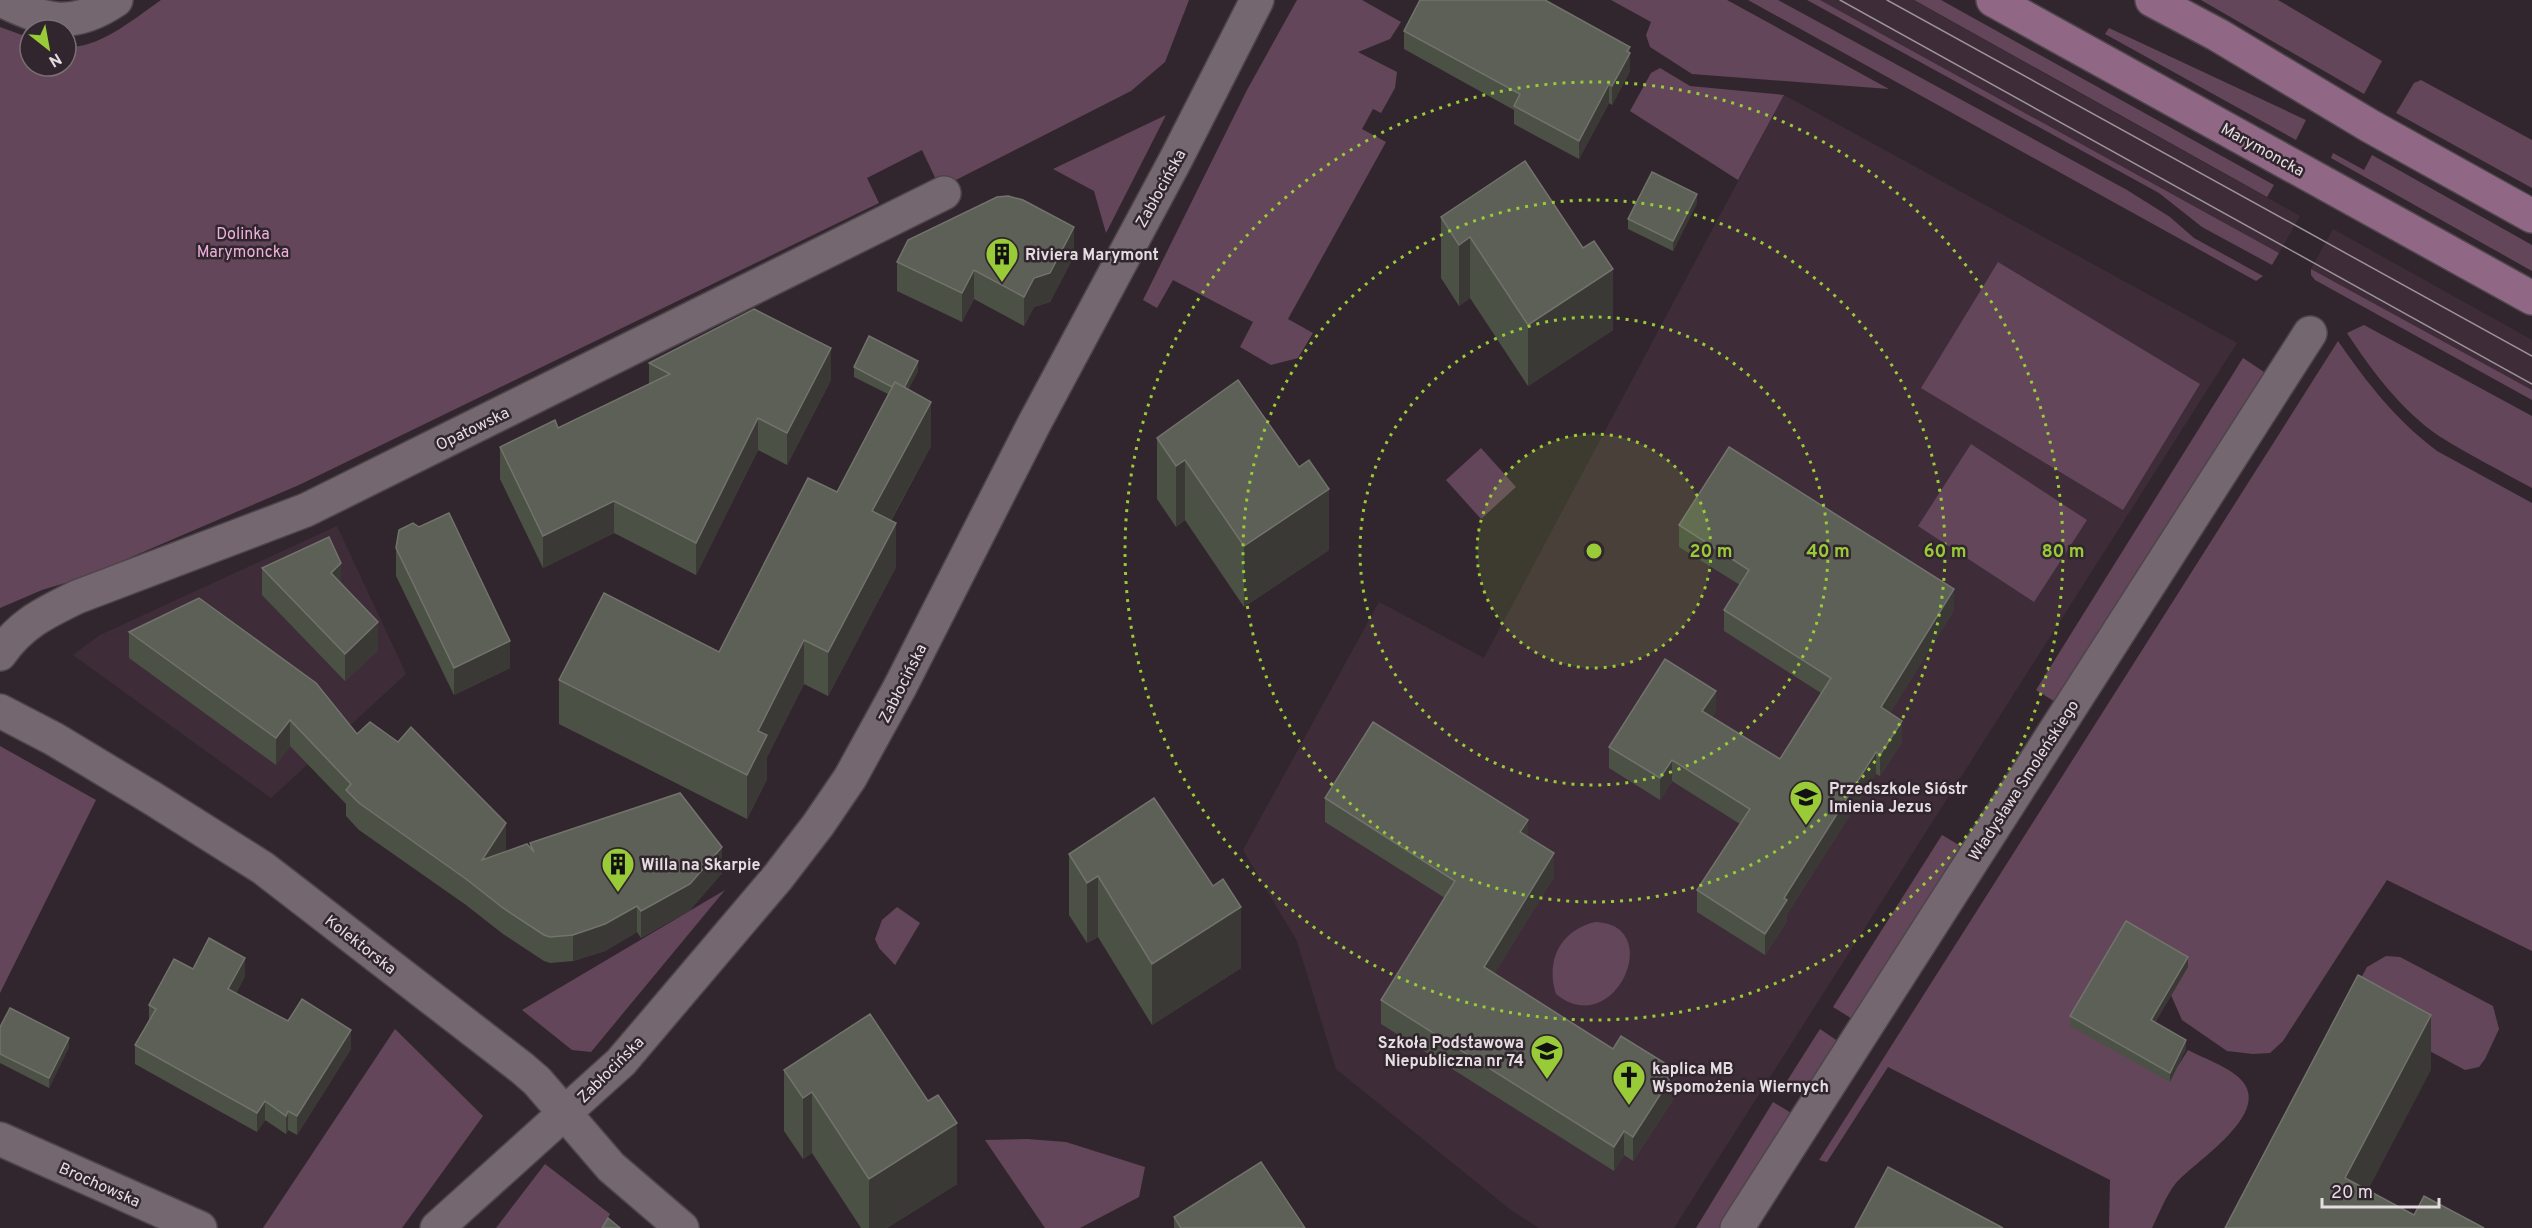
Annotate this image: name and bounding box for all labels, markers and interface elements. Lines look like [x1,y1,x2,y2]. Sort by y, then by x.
north arrow [18,18,78,78]
text: N [45,48,65,71]
street label: Marymoncka [2217,120,2307,182]
street label: Zabłocińska [1132,146,1191,232]
park label: Dolinka Marymoncka [197,225,289,263]
building icon: Riviera Marymont [984,236,1020,283]
place label: Riviera Marymont [1025,246,1159,266]
street label: Opatowska [433,403,513,456]
centre of rings [1584,541,1604,561]
text: 20 m [1689,541,1733,564]
text: 40 m [1806,541,1850,564]
text: 60 m [1923,541,1967,564]
text: 80 m [2041,541,2085,564]
street label: Zabłocińska [875,641,932,727]
street label: Władysława Smoleńskiego [1965,697,2084,865]
school or university icon: Przedszkole Sióstr Imienia Jezus [1788,779,1824,826]
place label: Przedszkole Sióstr Imienia Jezus [1829,780,1968,818]
building icon: Willa na Skarpie [600,846,636,893]
place label: Willa na Skarpie [641,856,760,876]
street label: Kolektorska [320,912,399,980]
street label: Zabłocińska [574,1033,649,1108]
school or university icon: Szkoła Podstawowa Niepubliczna nr 74 [1529,1033,1565,1080]
place label: Szkoła Podstawowa Niepubliczna nr 74 [1378,1034,1524,1072]
church icon: kaplica MB Wspomożenia Wiernych [1611,1059,1647,1106]
place label: kaplica MB Wspomożenia Wiernych [1652,1060,1829,1098]
street label: Brochowska [55,1159,143,1213]
scale bar [2322,1171,2439,1209]
text: 20 m [2331,1182,2373,1205]

